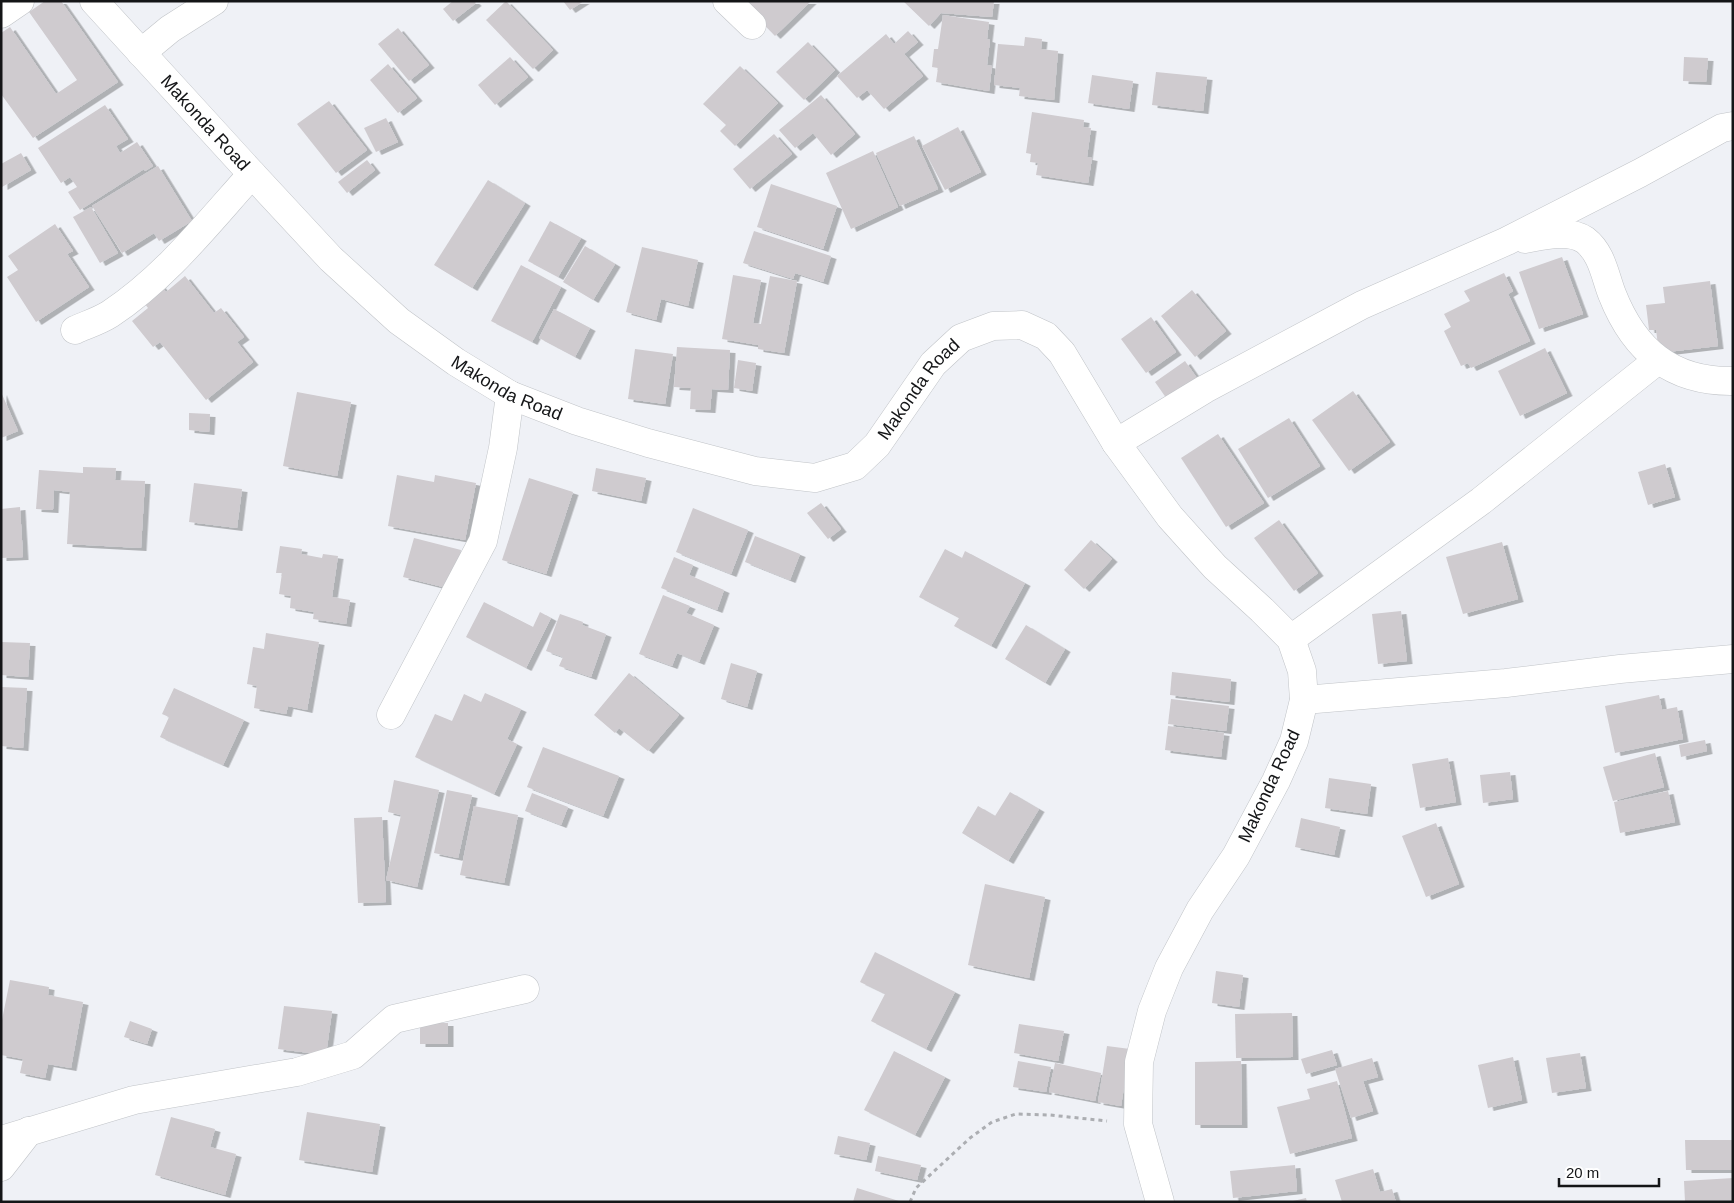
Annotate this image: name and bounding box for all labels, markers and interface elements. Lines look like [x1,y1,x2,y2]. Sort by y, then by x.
street label: Makonda Road [157,71,254,175]
street label: Makonda Road [874,335,964,444]
street label: Makonda Road [448,352,565,424]
street label: Makonda Road [1234,726,1304,846]
scale bar [1559,1156,1659,1188]
text: 20 m [1566,1164,1599,1181]

